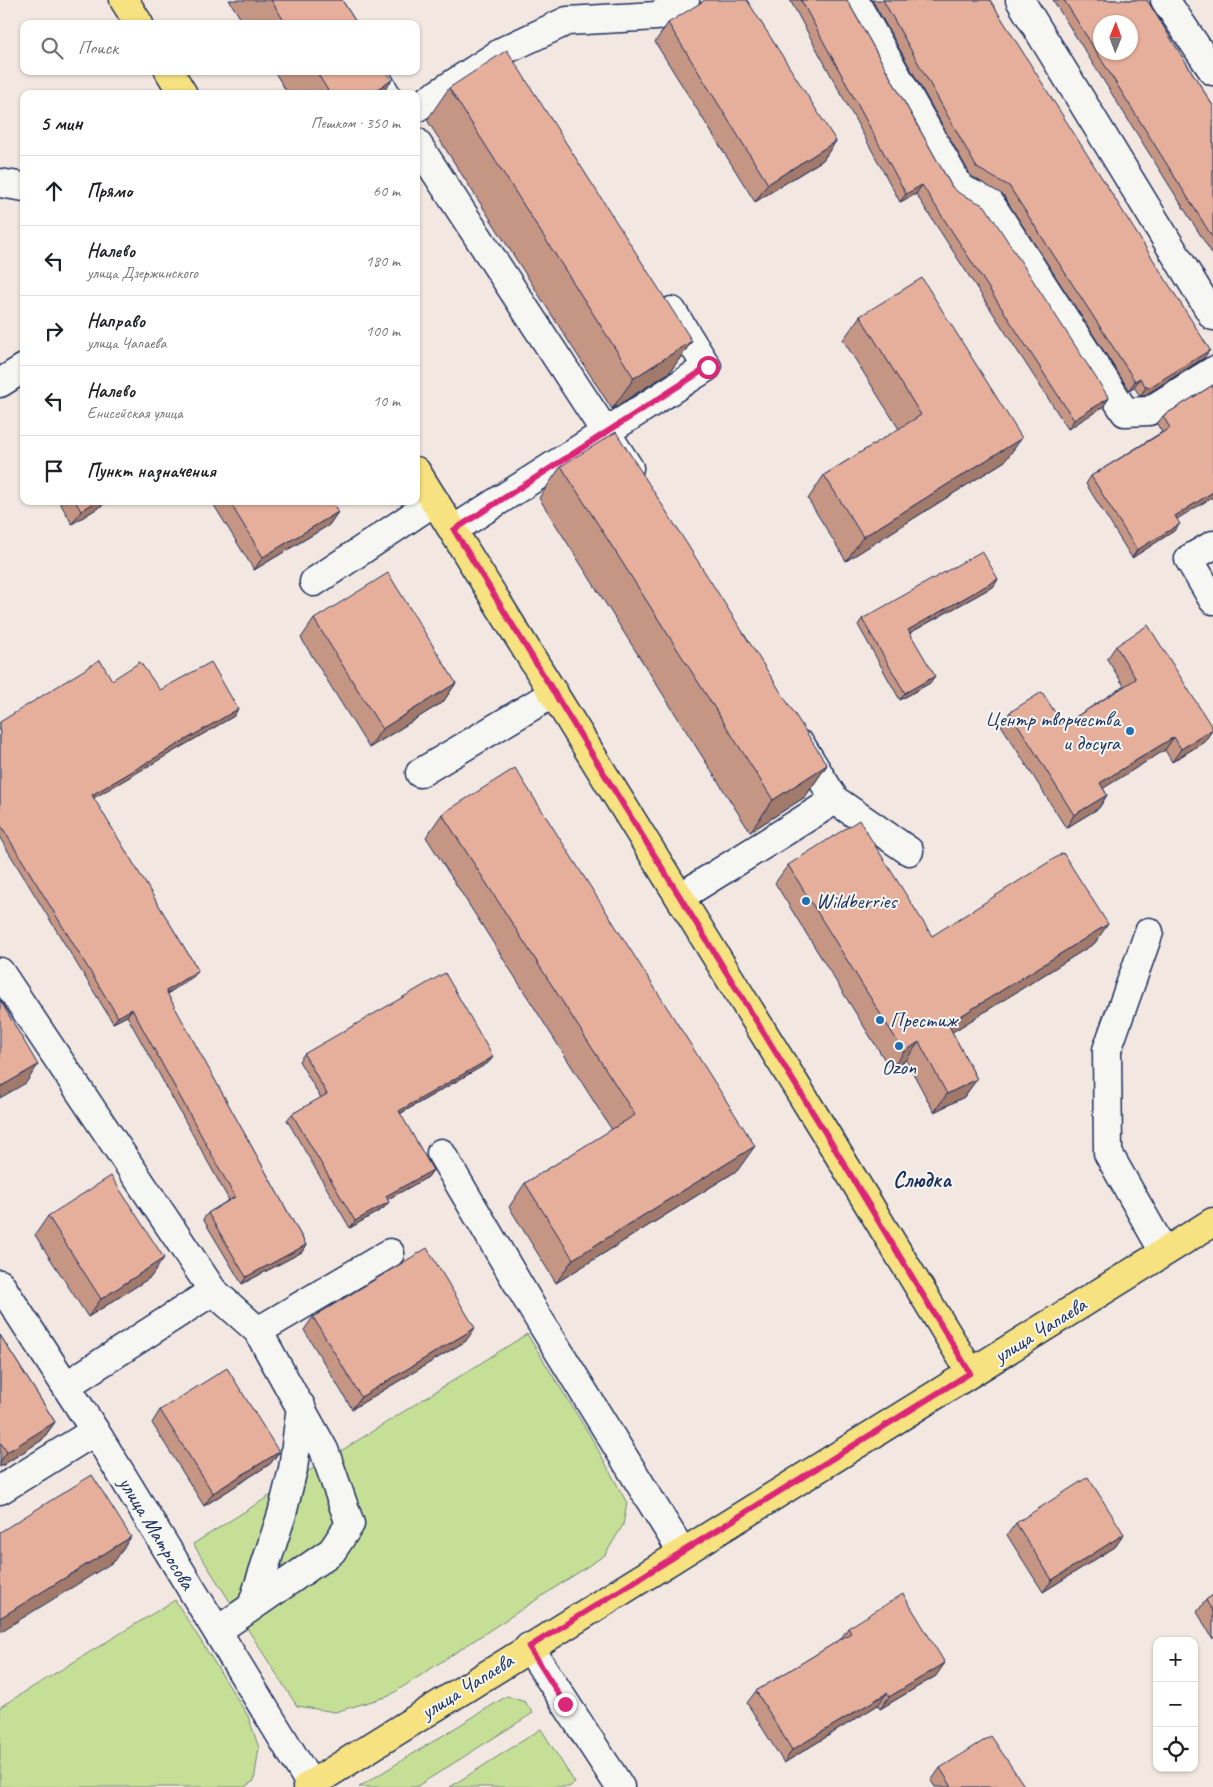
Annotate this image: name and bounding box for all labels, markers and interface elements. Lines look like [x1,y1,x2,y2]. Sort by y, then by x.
north arrow [1093,15,1138,60]
search box [20,20,420,75]
icon: search [38,34,66,62]
text: Поиск [78,36,118,60]
text: 5 мин [40,110,82,136]
text: Пешком · 350 m [311,113,400,133]
icon: ahead [40,177,68,205]
text: Прямо [87,179,132,203]
text: 60 m [373,181,400,201]
text: Налево [87,239,135,263]
icon: left [40,247,68,275]
text: 180 m [366,251,400,271]
text: улица Дзержинского [87,263,198,283]
text: Направо [87,309,145,333]
icon: right [40,317,68,345]
text: 100 m [366,321,400,341]
text: улица Чапаева [87,333,166,353]
route start [697,356,720,379]
text: Налево [87,379,135,403]
icon: left [40,387,68,415]
text: 10 m [373,391,400,411]
text: Енисейская улица [87,403,183,423]
icon: arrive [40,457,68,485]
text: Пункт назначения [87,459,216,483]
place label: Центр творчества и досуга [985,706,1122,756]
marker: Центр творчества и досуга [1124,725,1136,737]
place label: Wildberries [816,888,898,914]
marker: Wildberries [800,895,812,907]
place label: Престиж [890,1007,959,1033]
marker: Престиж [874,1014,886,1026]
marker: Ozon [893,1040,905,1052]
place label: Ozon [882,1054,917,1080]
district label: Слюдка [893,1166,952,1194]
street label: улица Чапаева [987,1290,1093,1370]
street label: улица Матросова [112,1470,202,1596]
map controls [1153,1637,1198,1772]
button: + [1153,1637,1198,1682]
street label: улица Чапаева [414,1646,520,1726]
button: − [1153,1682,1198,1727]
route end [554,1693,577,1716]
button: locate [1153,1727,1198,1772]

